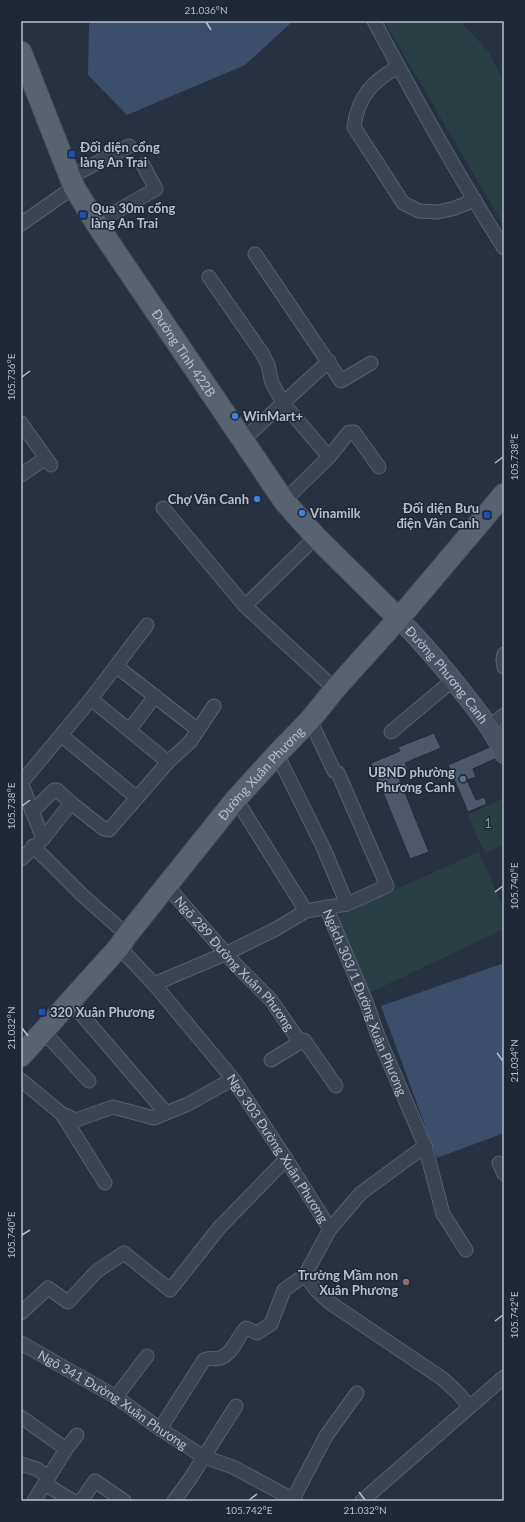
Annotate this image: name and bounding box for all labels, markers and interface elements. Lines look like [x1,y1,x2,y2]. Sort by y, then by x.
text: 21.036°N [184,4,228,16]
place label: Đối diện cổng làng An Trai [80,139,160,170]
marker: Đối diện cổng làng An Trai [67,149,77,159]
place label: Qua 30m cổng làng An Trai [91,200,176,231]
marker: Qua 30m cổng làng An Trai [78,210,88,220]
street label: Đường Tỉnh 422B [148,306,219,400]
text: 105.736°E [5,353,17,401]
place label: WinMart+ [243,408,303,424]
marker: WinMart+ [230,411,240,421]
text: 105.738°E [508,433,520,481]
place label: Chợ Vân Canh [168,491,249,507]
marker: Chợ Vân Canh [252,494,262,504]
place label: Đối diện Bưu điện Vân Canh [396,500,479,531]
place label: Vinamilk [309,505,361,521]
marker: Vinamilk [297,508,307,518]
marker: Đối diện Bưu điện Vân Canh [482,510,492,520]
street label: Đường Phương Canh [402,623,492,727]
street label: Đường Xuân Phương [214,723,308,823]
place label: UBND phường Phương Canh [368,764,455,795]
marker: UBND phường Phương Canh [458,774,468,784]
text: 105.738°E [5,782,17,830]
park label: 1 [484,815,492,831]
text: 105.740°E [508,862,520,910]
street label: Ngõ 289 Đường Xuân Phương [171,893,298,1034]
street label: Ngách 303/1 Đường Xuân Phương [320,907,411,1098]
place label: 320 Xuân Phương [50,1004,155,1020]
text: 21.032°N [5,1006,17,1050]
marker: 320 Xuân Phương [37,1007,47,1017]
text: 21.034°N [508,1039,520,1083]
street label: Ngõ 303 Đường Xuân Phương [224,1071,332,1226]
text: 105.740°E [5,1211,17,1259]
place label: Trường Mầm non Xuân Phương [298,1267,398,1298]
marker: Trường Mầm non Xuân Phương [401,1277,411,1287]
text: 105.742°E [508,1291,520,1339]
street label: Ngõ 341 Đường Xuân Phương [35,1346,191,1453]
text: 105.742°E [225,1504,273,1516]
text: 21.032°N [343,1504,387,1516]

